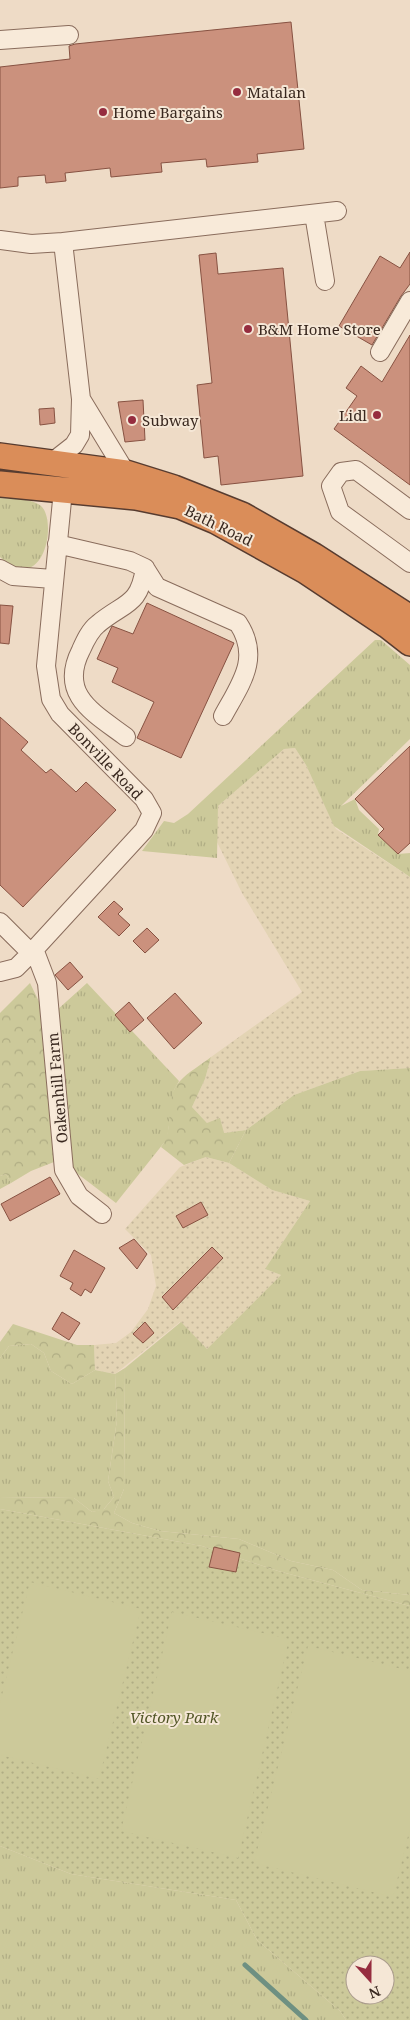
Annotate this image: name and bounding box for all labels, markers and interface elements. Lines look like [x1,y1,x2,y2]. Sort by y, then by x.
place label: Matalan [247,82,306,102]
marker: Matalan [231,86,243,98]
place label: Home Bargains [113,102,223,122]
marker: Home Bargains [97,106,109,118]
place label: B&M Home Store [258,319,381,339]
marker: B&M Home Store [242,323,254,335]
place label: Lidl [339,405,367,425]
marker: Lidl [371,409,383,421]
place label: Subway [142,410,199,430]
marker: Subway [126,414,138,426]
street label: Bath Road [182,500,256,550]
street label: Bonville Road [64,718,148,804]
street label: Oakenhill Farm [42,1032,72,1144]
park label: Victory Park [130,1707,219,1727]
north arrow [345,1955,395,2005]
text: N [366,1982,383,2003]

